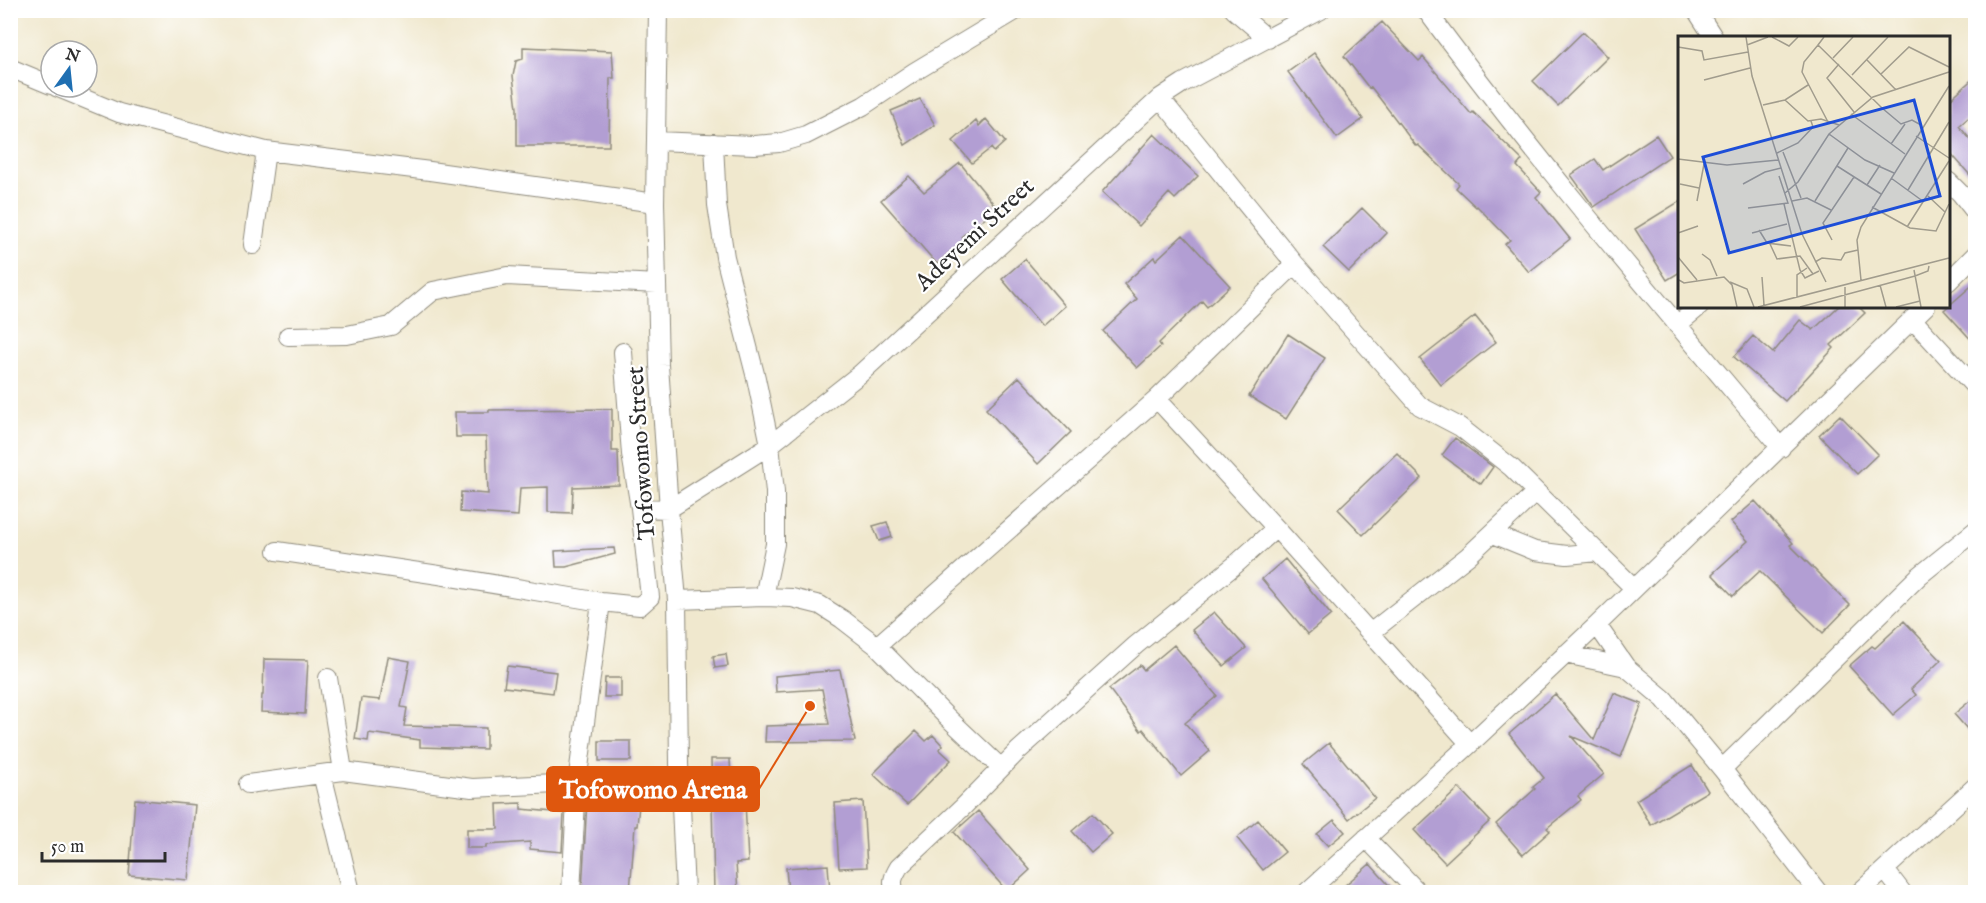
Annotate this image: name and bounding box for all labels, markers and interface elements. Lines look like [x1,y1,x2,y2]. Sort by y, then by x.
inset map [1678,36,1950,308]
north arrow [39,39,99,99]
text: N [62,45,82,68]
street label: Adeyemi Street [908,172,1041,299]
street label: Tofowomo Street [620,365,664,541]
callout: Tofowomo Arena [547,767,759,811]
text: Tofowomo Arena [558,774,748,807]
scale bar [42,825,165,863]
text: 50 m [51,836,84,859]

